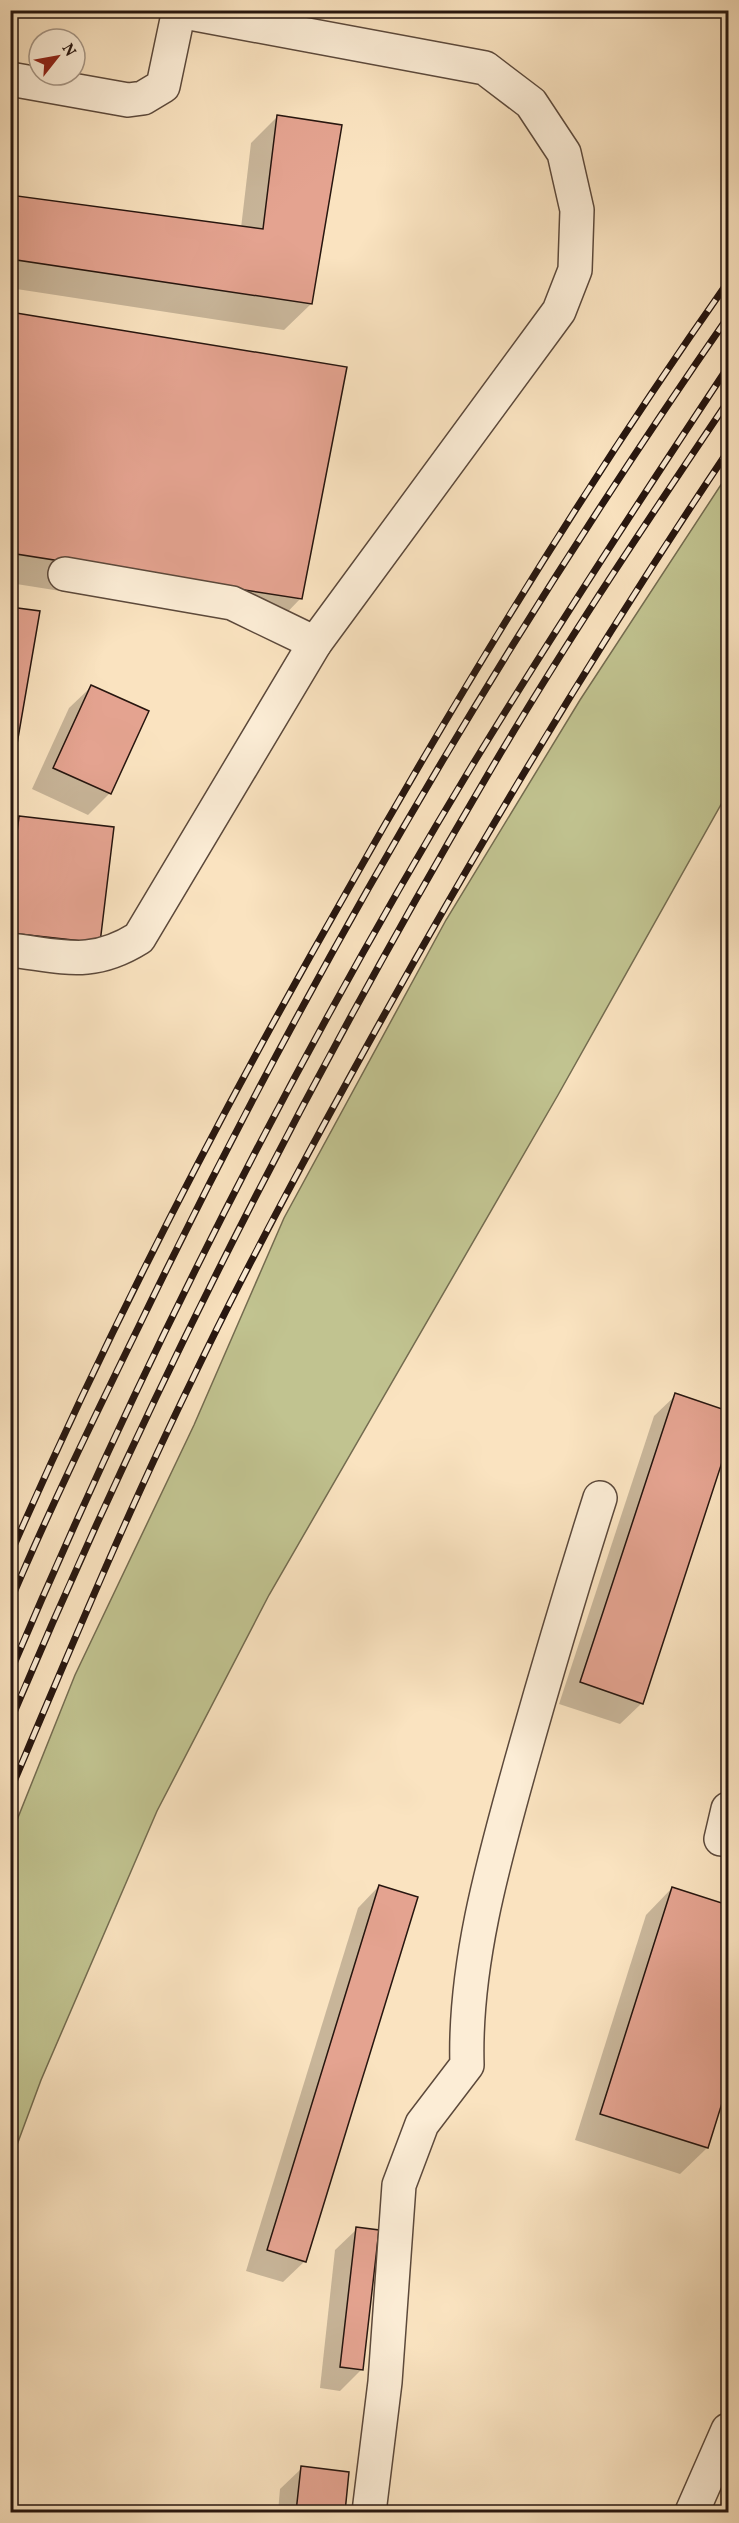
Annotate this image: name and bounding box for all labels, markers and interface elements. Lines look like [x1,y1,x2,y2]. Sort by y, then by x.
north arrow [27,27,87,87]
text: N [56,40,81,61]

